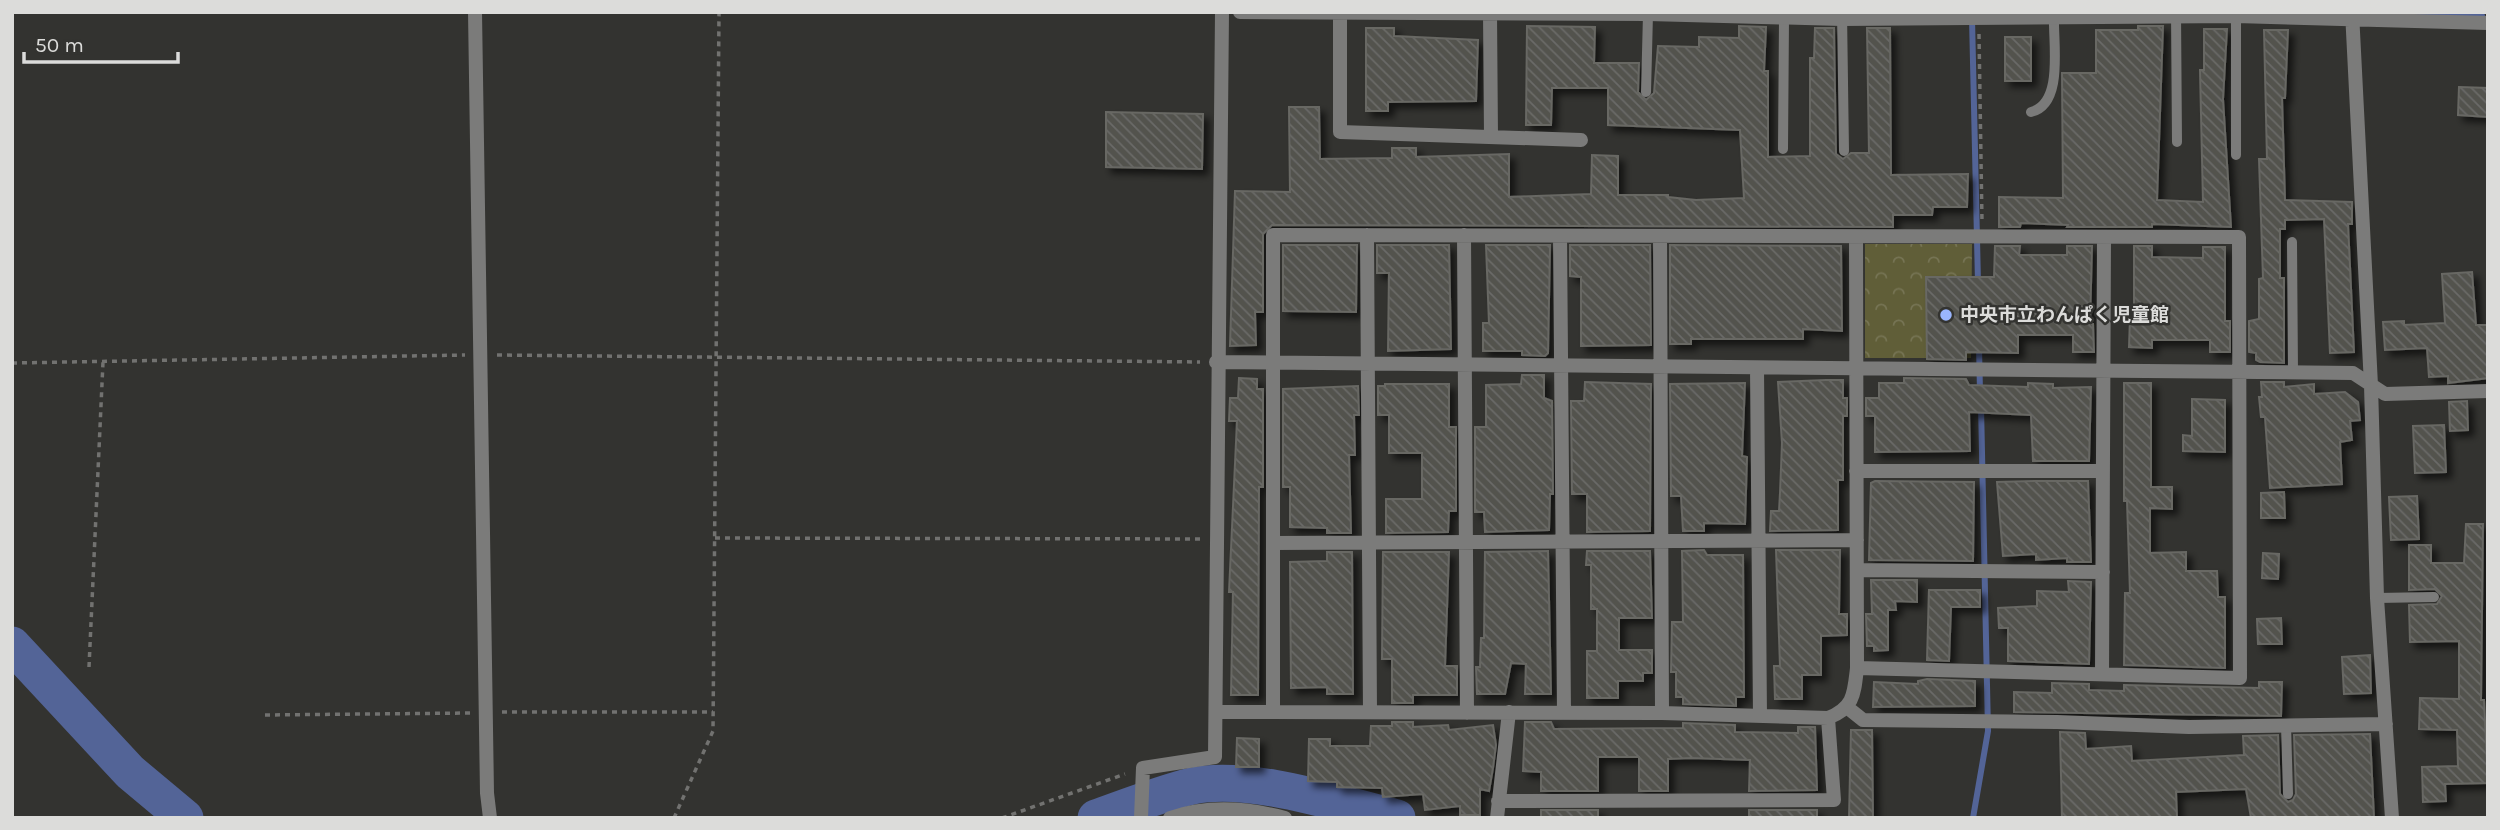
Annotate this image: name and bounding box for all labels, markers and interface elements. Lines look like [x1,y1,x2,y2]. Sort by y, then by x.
scale bar [24,21,178,65]
text: 50 m [35,33,84,57]
place label: 中央市立わんぱく児童館 [1960,304,2169,326]
marker: 中央市立わんぱく児童館 [1938,307,1954,323]

